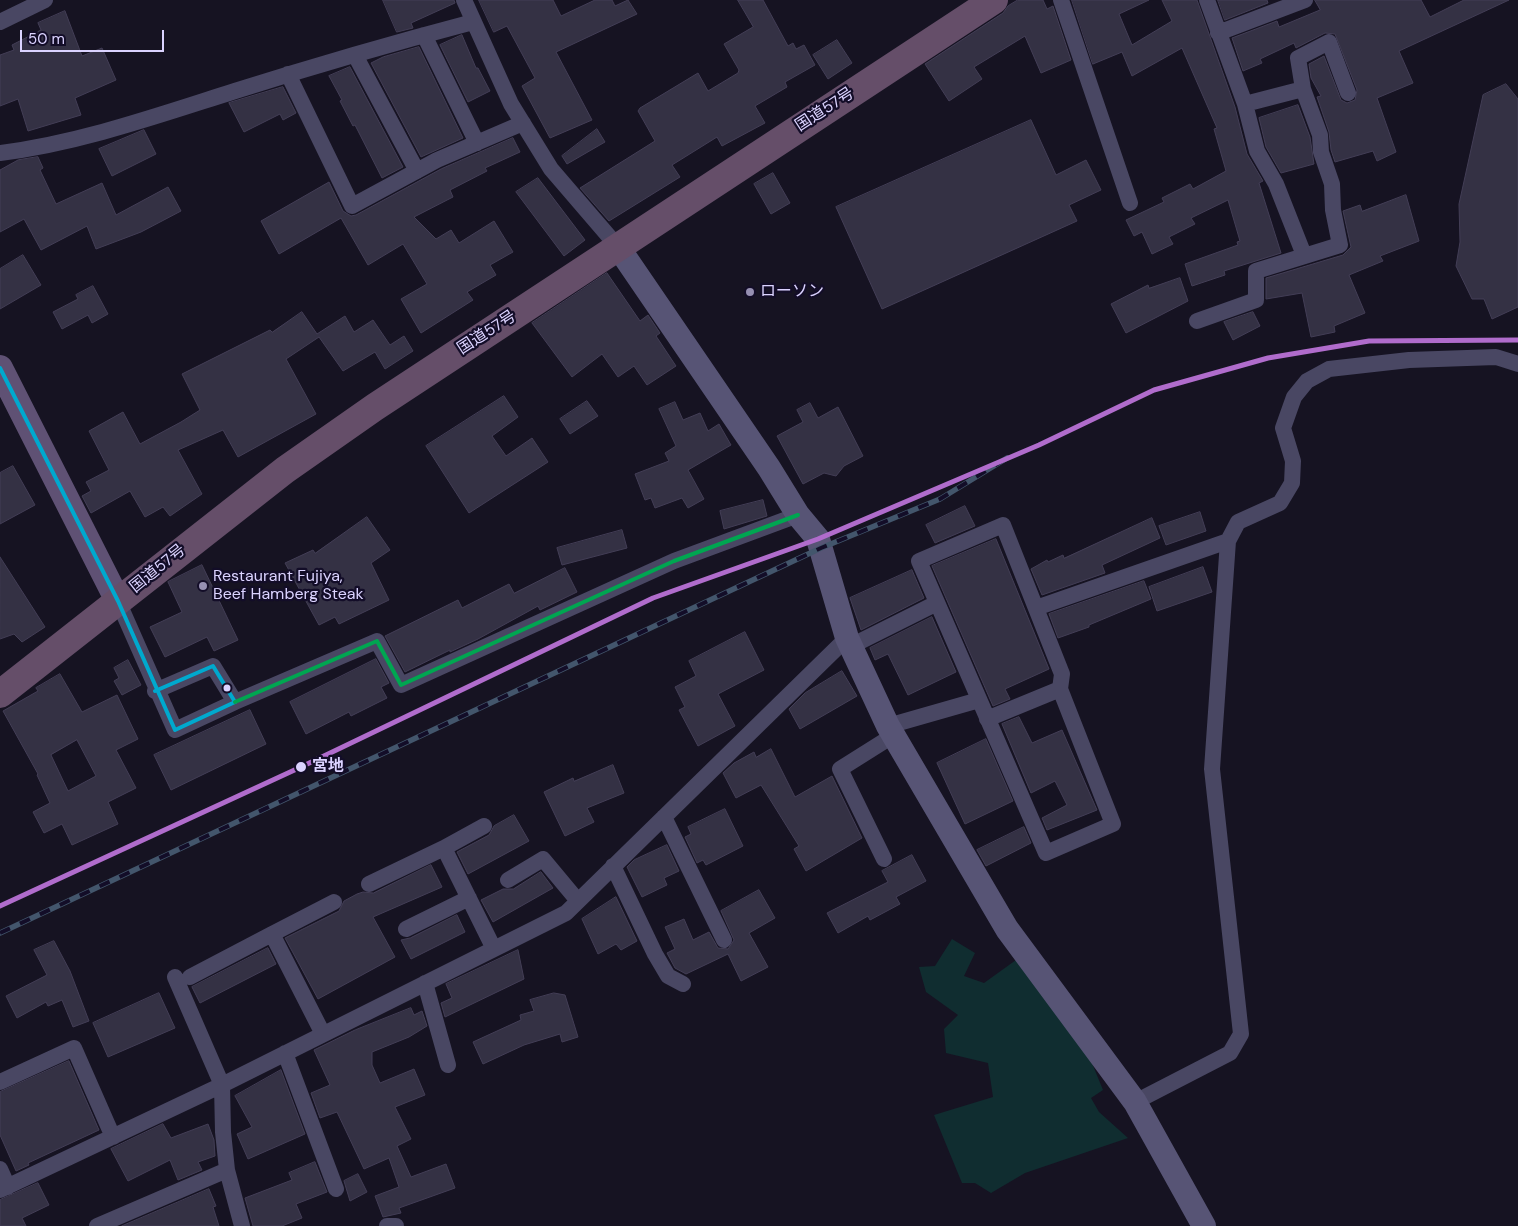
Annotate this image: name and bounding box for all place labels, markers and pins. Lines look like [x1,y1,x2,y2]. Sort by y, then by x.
place label: ローソン [760,282,824,302]
marker: ローソン [744,286,756,298]
place label: Restaurant Fujiya, Beef Hamberg Steak [213,567,364,605]
marker: Restaurant Fujiya, Beef Hamberg Steak [197,580,209,592]
unlabelled marker [222,683,232,693]
place label: 宮地 [312,757,344,777]
marker: 宮地 [294,760,308,774]

